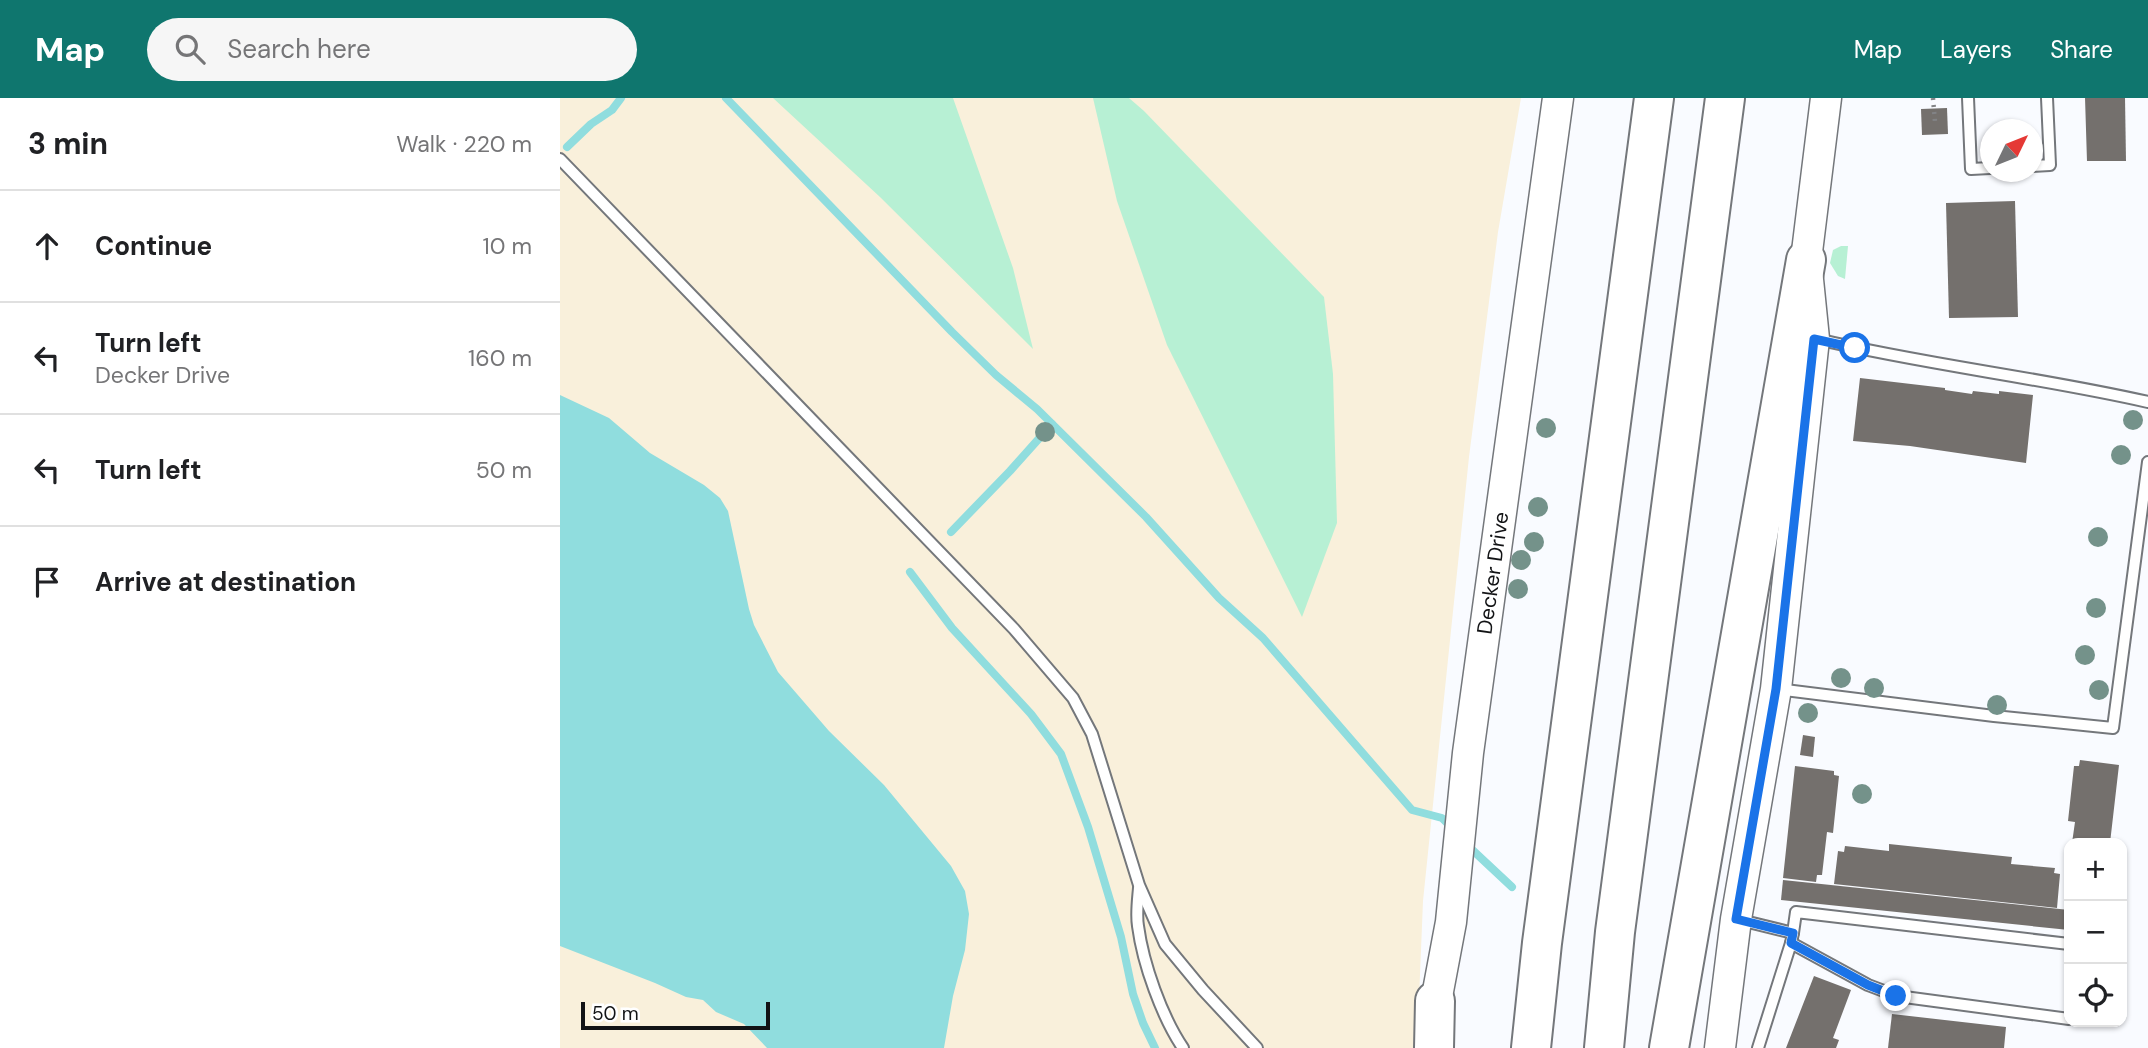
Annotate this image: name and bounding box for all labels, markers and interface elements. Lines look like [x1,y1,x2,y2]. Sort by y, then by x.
search box [147,18,637,81]
text: Map [35,28,105,71]
icon: search [171,30,209,68]
text: Search here [227,32,371,66]
text: Map [1854,34,1902,65]
text: Layers [1940,34,2012,65]
text: Share [2050,34,2113,65]
north arrow [1980,119,2043,182]
text: 3 min [28,124,108,163]
text: Walk · 220 m [396,129,532,159]
icon: ahead [28,227,66,265]
text: Continue [95,229,212,263]
text: 10 m [482,231,532,261]
text: Turn left [95,326,202,360]
route start [1839,332,1870,363]
icon: left [28,339,66,377]
text: 160 m [468,343,532,373]
text: Decker Drive [95,360,230,390]
icon: left [28,451,66,489]
text: Turn left [95,453,202,487]
text: 50 m [476,455,532,485]
street label: Decker Drive [1471,510,1515,636]
icon: arrive [28,563,66,601]
text: Arrive at destination [95,565,356,599]
map controls [2064,838,2127,1027]
button: + [2064,838,2127,901]
button: − [2064,901,2127,964]
button: locate [2064,964,2127,1027]
route end [1880,980,1911,1011]
scale bar [581,999,770,1031]
text: 50 m [592,1001,639,1026]

